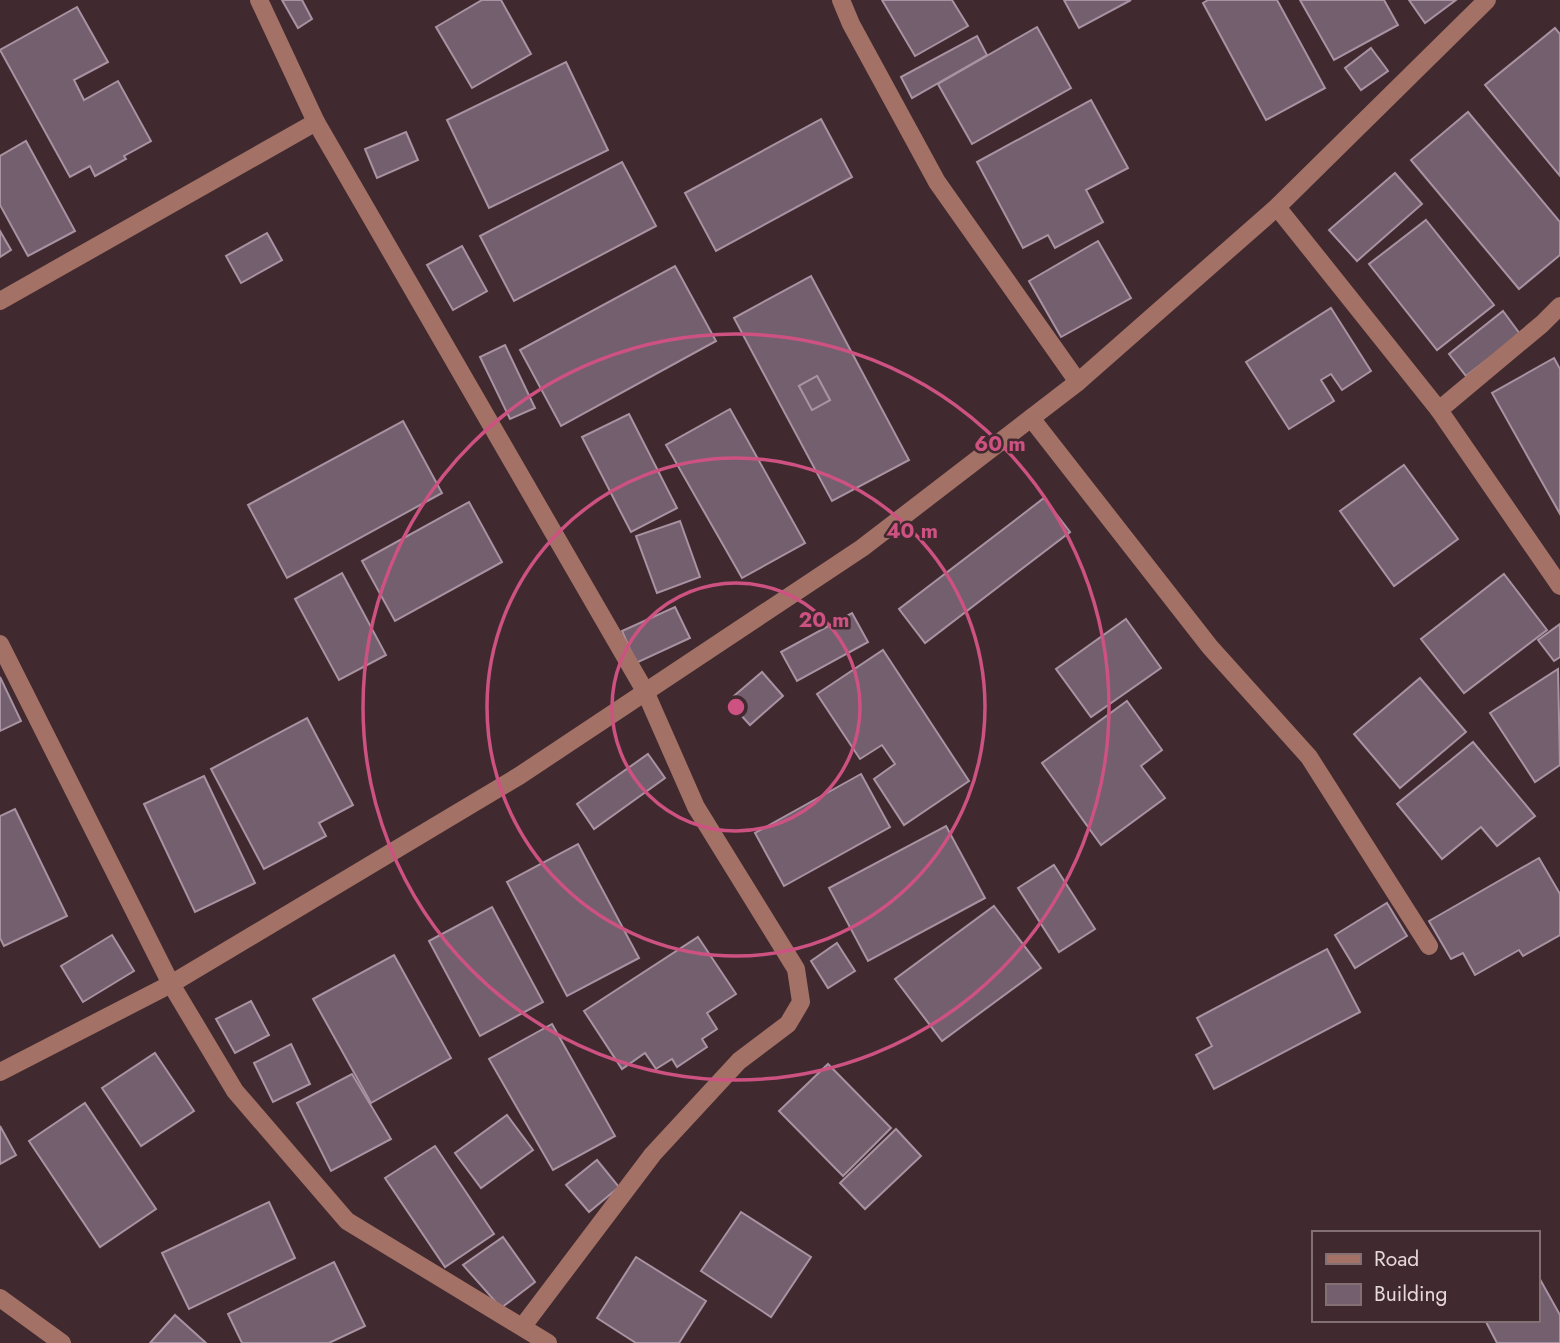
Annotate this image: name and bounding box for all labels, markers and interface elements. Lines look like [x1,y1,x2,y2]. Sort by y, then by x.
text: 60 m [974,429,1026,459]
text: 40 m [886,516,938,546]
text: 20 m [798,605,850,635]
centre of rings [724,695,748,719]
legend [1312,1231,1539,1322]
text: Road [1374,1244,1419,1274]
text: Building [1374,1279,1447,1309]

